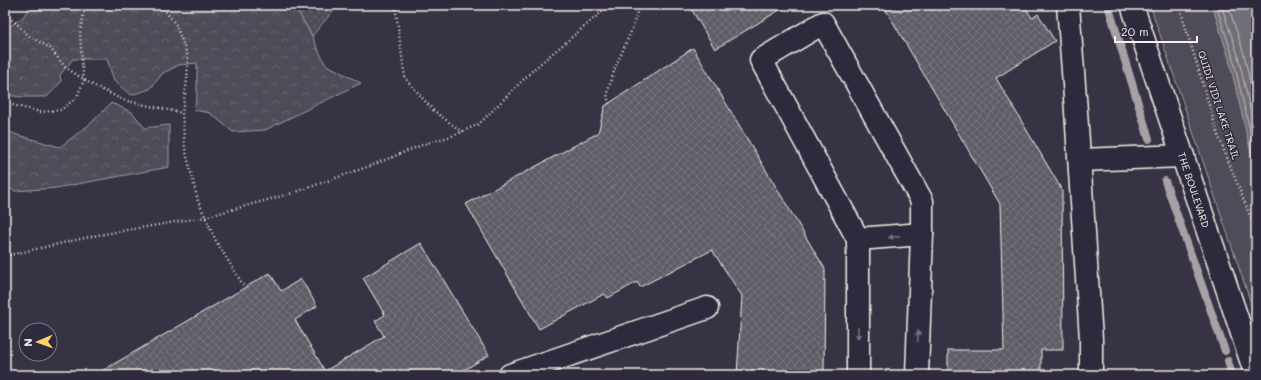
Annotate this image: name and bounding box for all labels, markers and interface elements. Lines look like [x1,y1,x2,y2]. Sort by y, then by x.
scale bar [1115,18,1197,44]
text: 20 m [1121,23,1149,39]
street label: QUIDI VIDI LAKE TRAIL [1195,48,1244,162]
street label: THE BOULEVARD [1175,150,1213,230]
one-way arrow [888,233,900,240]
north arrow [18,322,58,362]
one-way arrow [855,327,861,340]
one-way arrow [915,330,922,342]
text: N [20,338,35,347]

